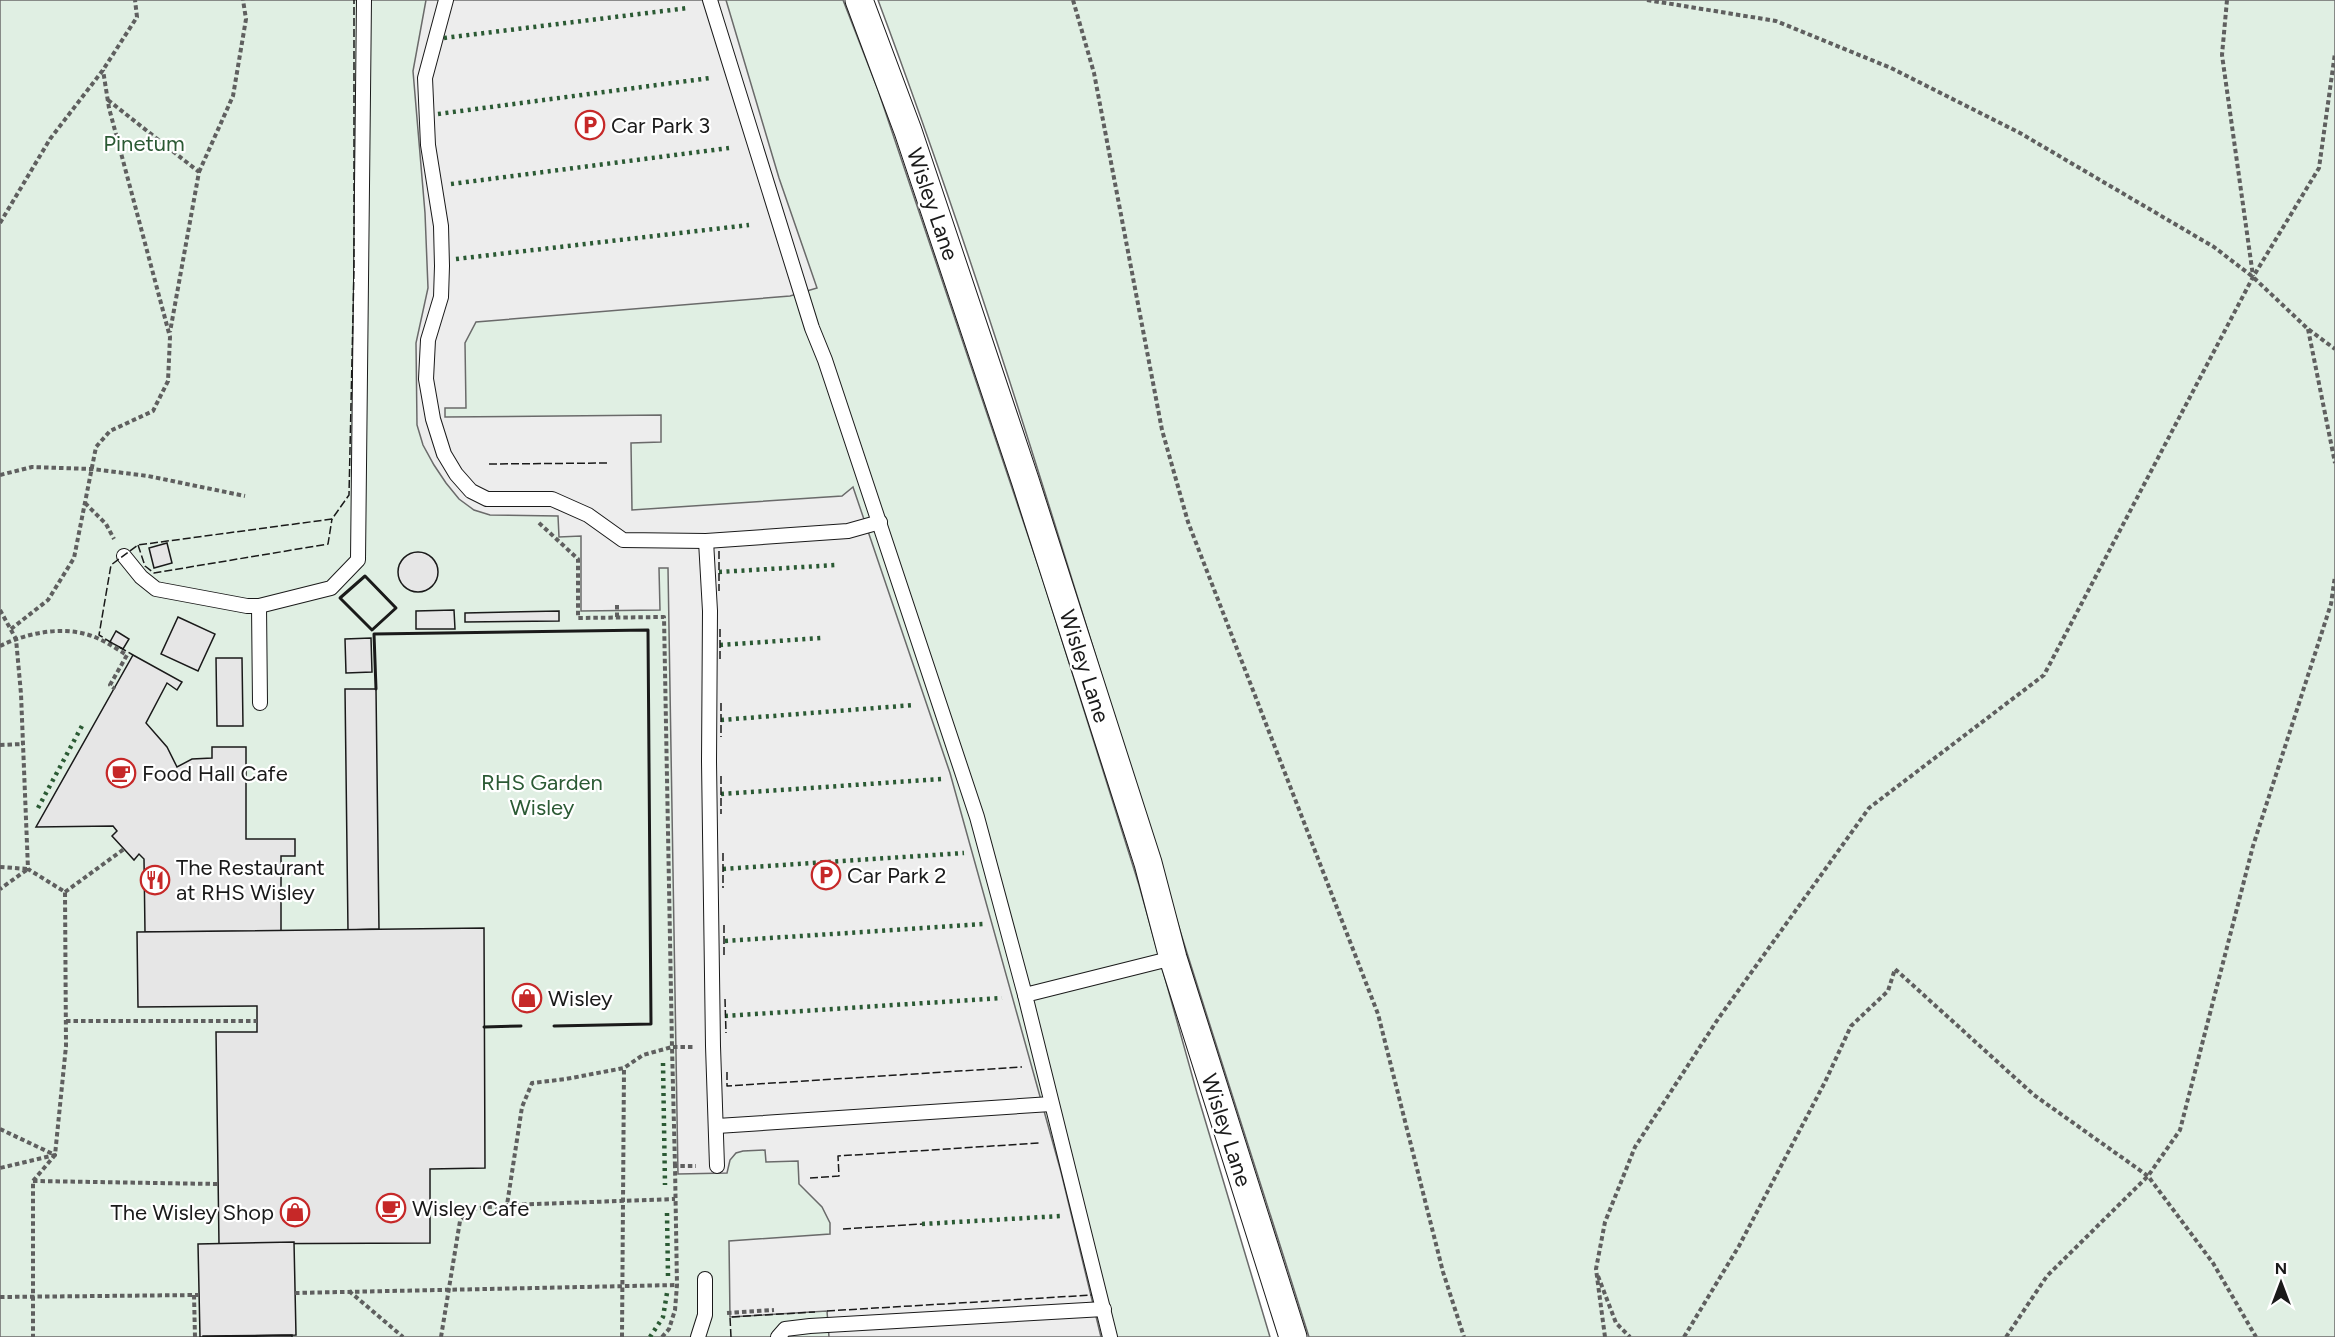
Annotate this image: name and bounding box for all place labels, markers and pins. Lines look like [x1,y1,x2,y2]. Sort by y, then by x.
parking icon: Car Park 3 [574,109,606,141]
place label: Car Park 3 [611,112,710,139]
cafe icon: Food Hall Cafe [105,757,137,789]
place label: Food Hall Cafe [142,760,288,787]
place label: The Restaurant at RHS Wisley [176,854,325,906]
parking icon: Car Park 2 [810,859,842,891]
place label: Car Park 2 [847,862,947,889]
restaurant icon: The Restaurant at RHS Wisley [139,864,171,896]
shop icon: Wisley [511,982,543,1014]
place label: Wisley [548,985,613,1012]
cafe icon: Wisley Cafe [375,1192,407,1224]
place label: Wisley Cafe [412,1195,529,1222]
shop icon: The Wisley Shop [279,1196,311,1228]
place label: The Wisley Shop [111,1199,274,1226]

